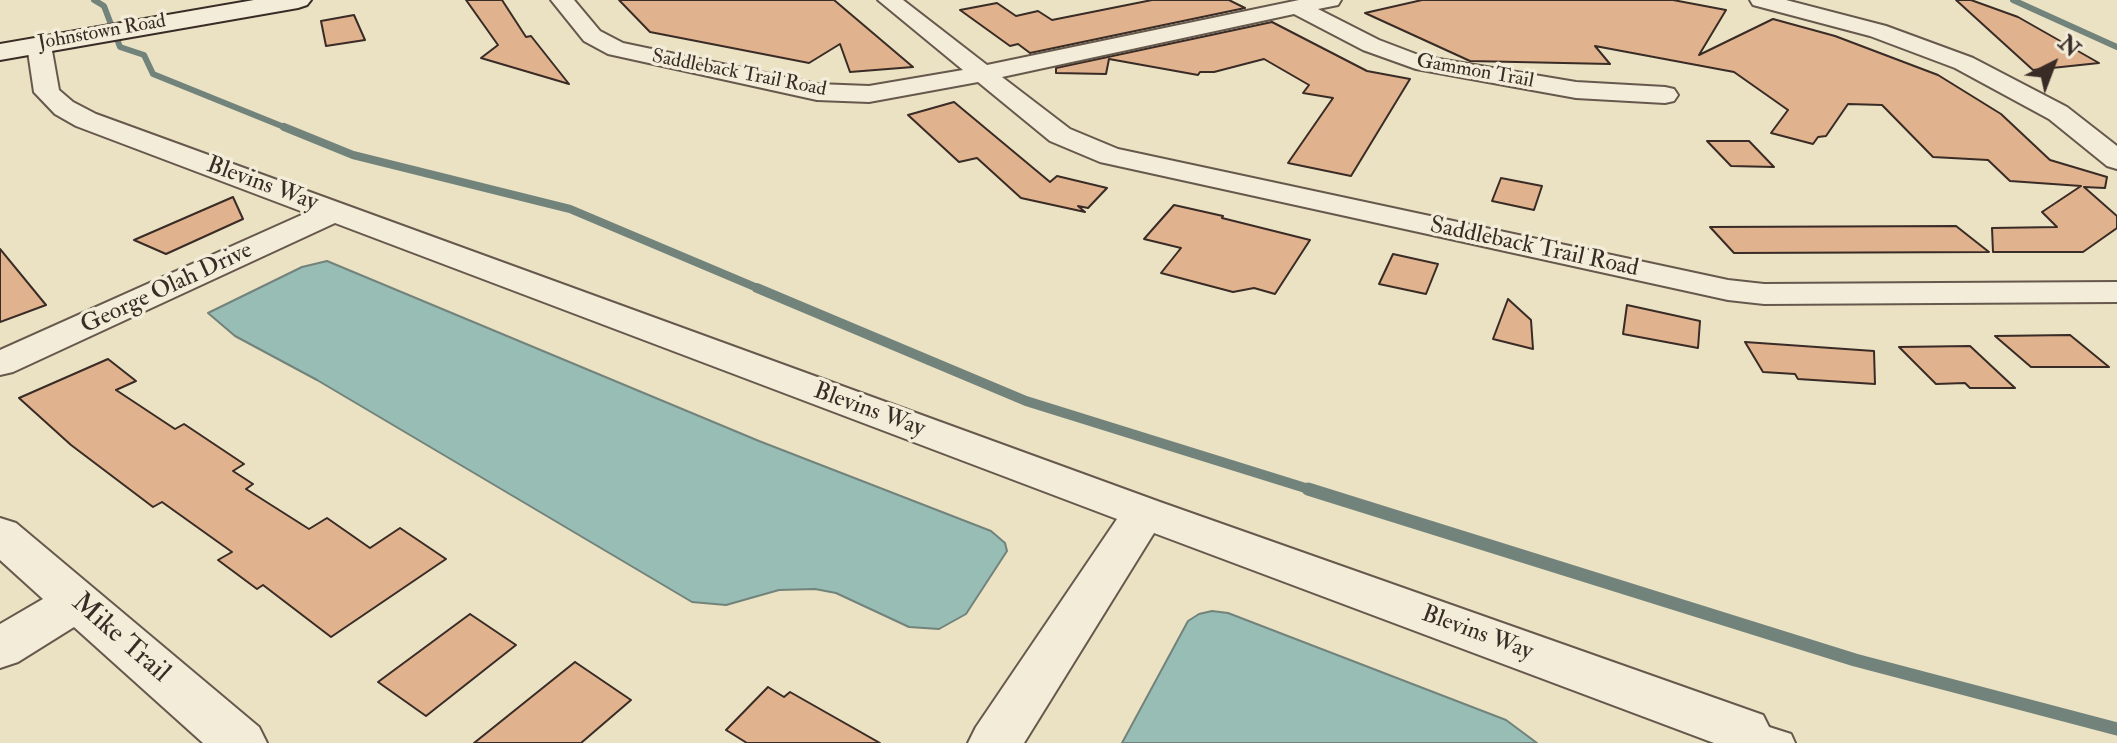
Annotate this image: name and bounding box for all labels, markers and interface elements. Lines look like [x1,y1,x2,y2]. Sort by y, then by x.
street label: Johnstown Road [36,10,168,56]
north arrow [2013,24,2093,104]
text: N [2052,29,2086,63]
street label: Saddleback Trail Road [650,45,828,103]
street label: Gammon Trail [1414,50,1536,94]
street label: Blevins Way [202,152,322,218]
street label: Saddleback Trail Road [1427,212,1641,284]
street label: George Olah Drive [77,237,257,341]
street label: Blevins Way [809,378,929,444]
street label: Mike Trail [64,587,176,691]
street label: Blevins Way [1417,601,1537,667]

